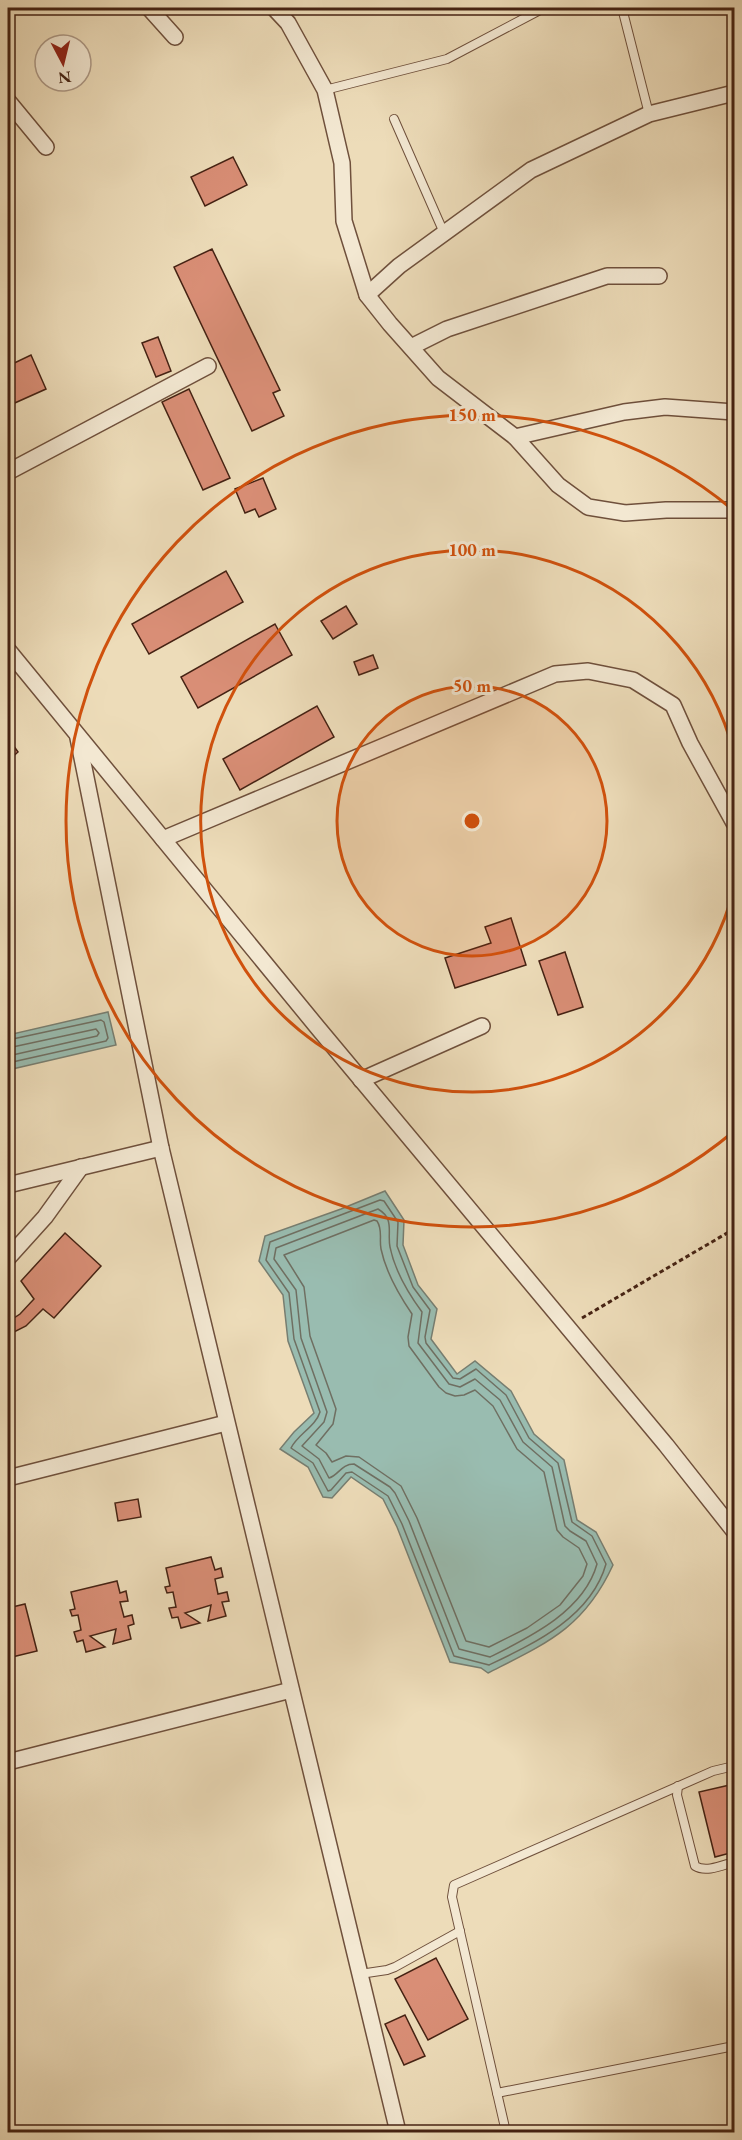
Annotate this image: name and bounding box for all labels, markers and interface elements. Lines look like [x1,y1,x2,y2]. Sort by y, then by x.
north arrow [33,33,93,93]
text: N [57,66,72,89]
text: 150 m [448,403,496,426]
text: 100 m [448,538,496,561]
text: 50 m [453,674,491,697]
centre of rings [462,811,482,831]

